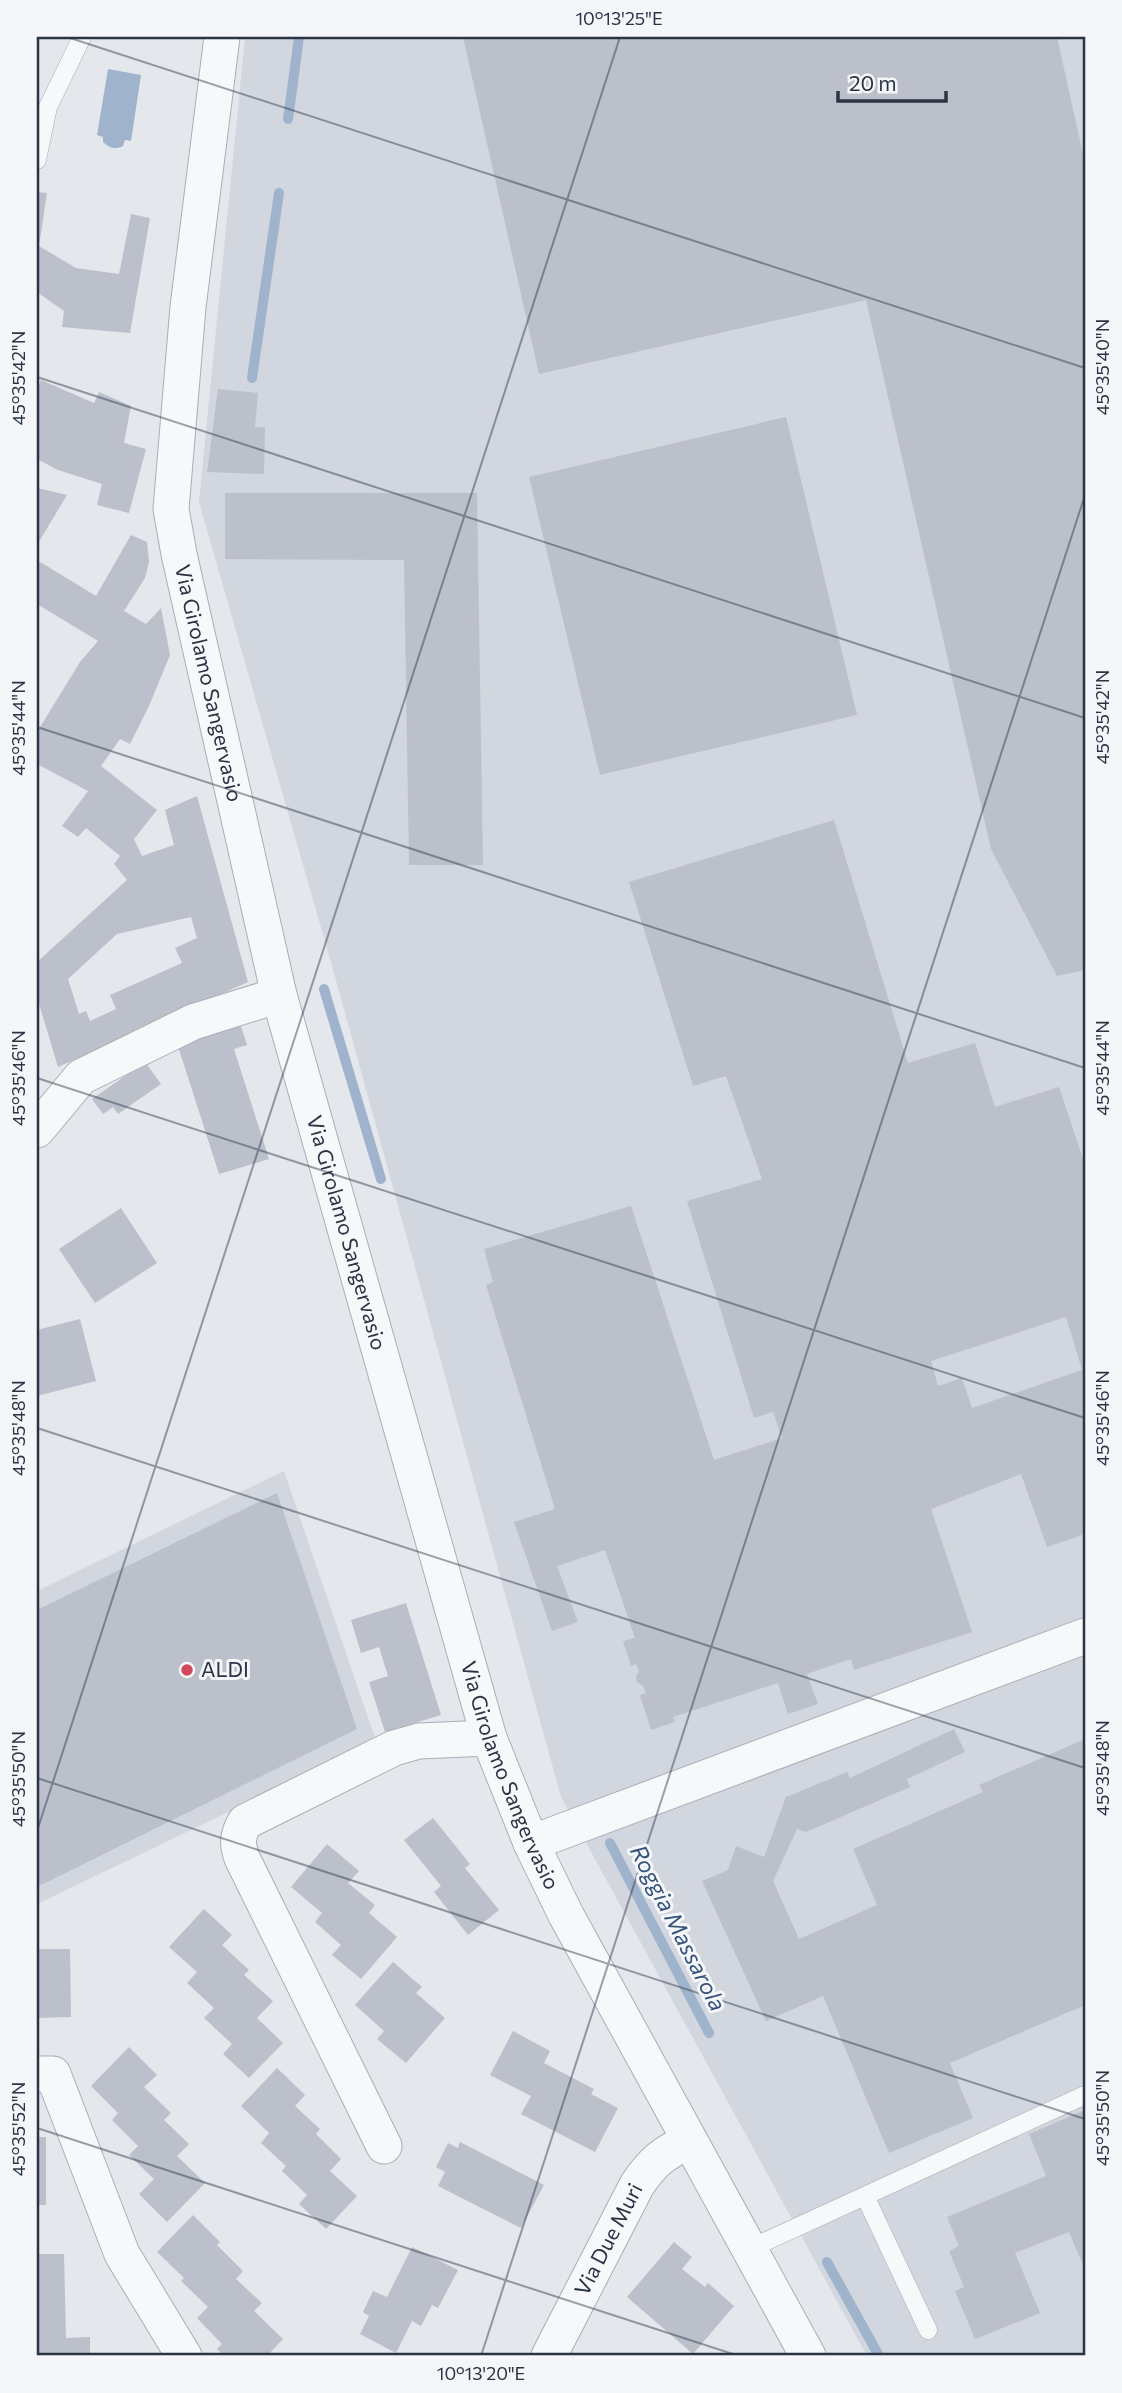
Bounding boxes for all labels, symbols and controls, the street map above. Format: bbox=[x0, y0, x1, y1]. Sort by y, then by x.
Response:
text: 10°13'25"E bbox=[575, 7, 663, 29]
scale bar bbox=[838, 60, 947, 104]
text: 20 m bbox=[849, 70, 897, 95]
text: 45°35'40"N bbox=[1091, 319, 1113, 415]
text: 45°35'42"N bbox=[7, 331, 29, 425]
street label: Via Girolamo Sangervasio bbox=[171, 562, 249, 804]
text: 45°35'42"N bbox=[1091, 670, 1113, 764]
text: 45°35'44"N bbox=[7, 680, 29, 776]
text: 45°35'44"N bbox=[1091, 1020, 1113, 1116]
text: 45°35'46"N bbox=[7, 1030, 29, 1126]
street label: Via Girolamo Sangervasio bbox=[303, 1112, 393, 1353]
text: 45°35'46"N bbox=[1091, 1370, 1113, 1466]
text: 45°35'48"N bbox=[7, 1380, 29, 1476]
place label: ALDI bbox=[201, 1656, 249, 1681]
street label: Via Girolamo Sangervasio bbox=[457, 1658, 566, 1893]
marker: ALDI bbox=[179, 1662, 195, 1678]
text: 45°35'48"N bbox=[1091, 1720, 1113, 1816]
text: 45°35'50"N bbox=[7, 1731, 29, 1827]
water label: Roggia Massarola bbox=[625, 1840, 733, 2015]
text: 45°35'50"N bbox=[1091, 2070, 1113, 2166]
text: 45°35'52"N bbox=[7, 2082, 29, 2176]
street label: Via Due Muri bbox=[568, 2179, 647, 2299]
text: 10°13'20"E bbox=[437, 2362, 525, 2384]

